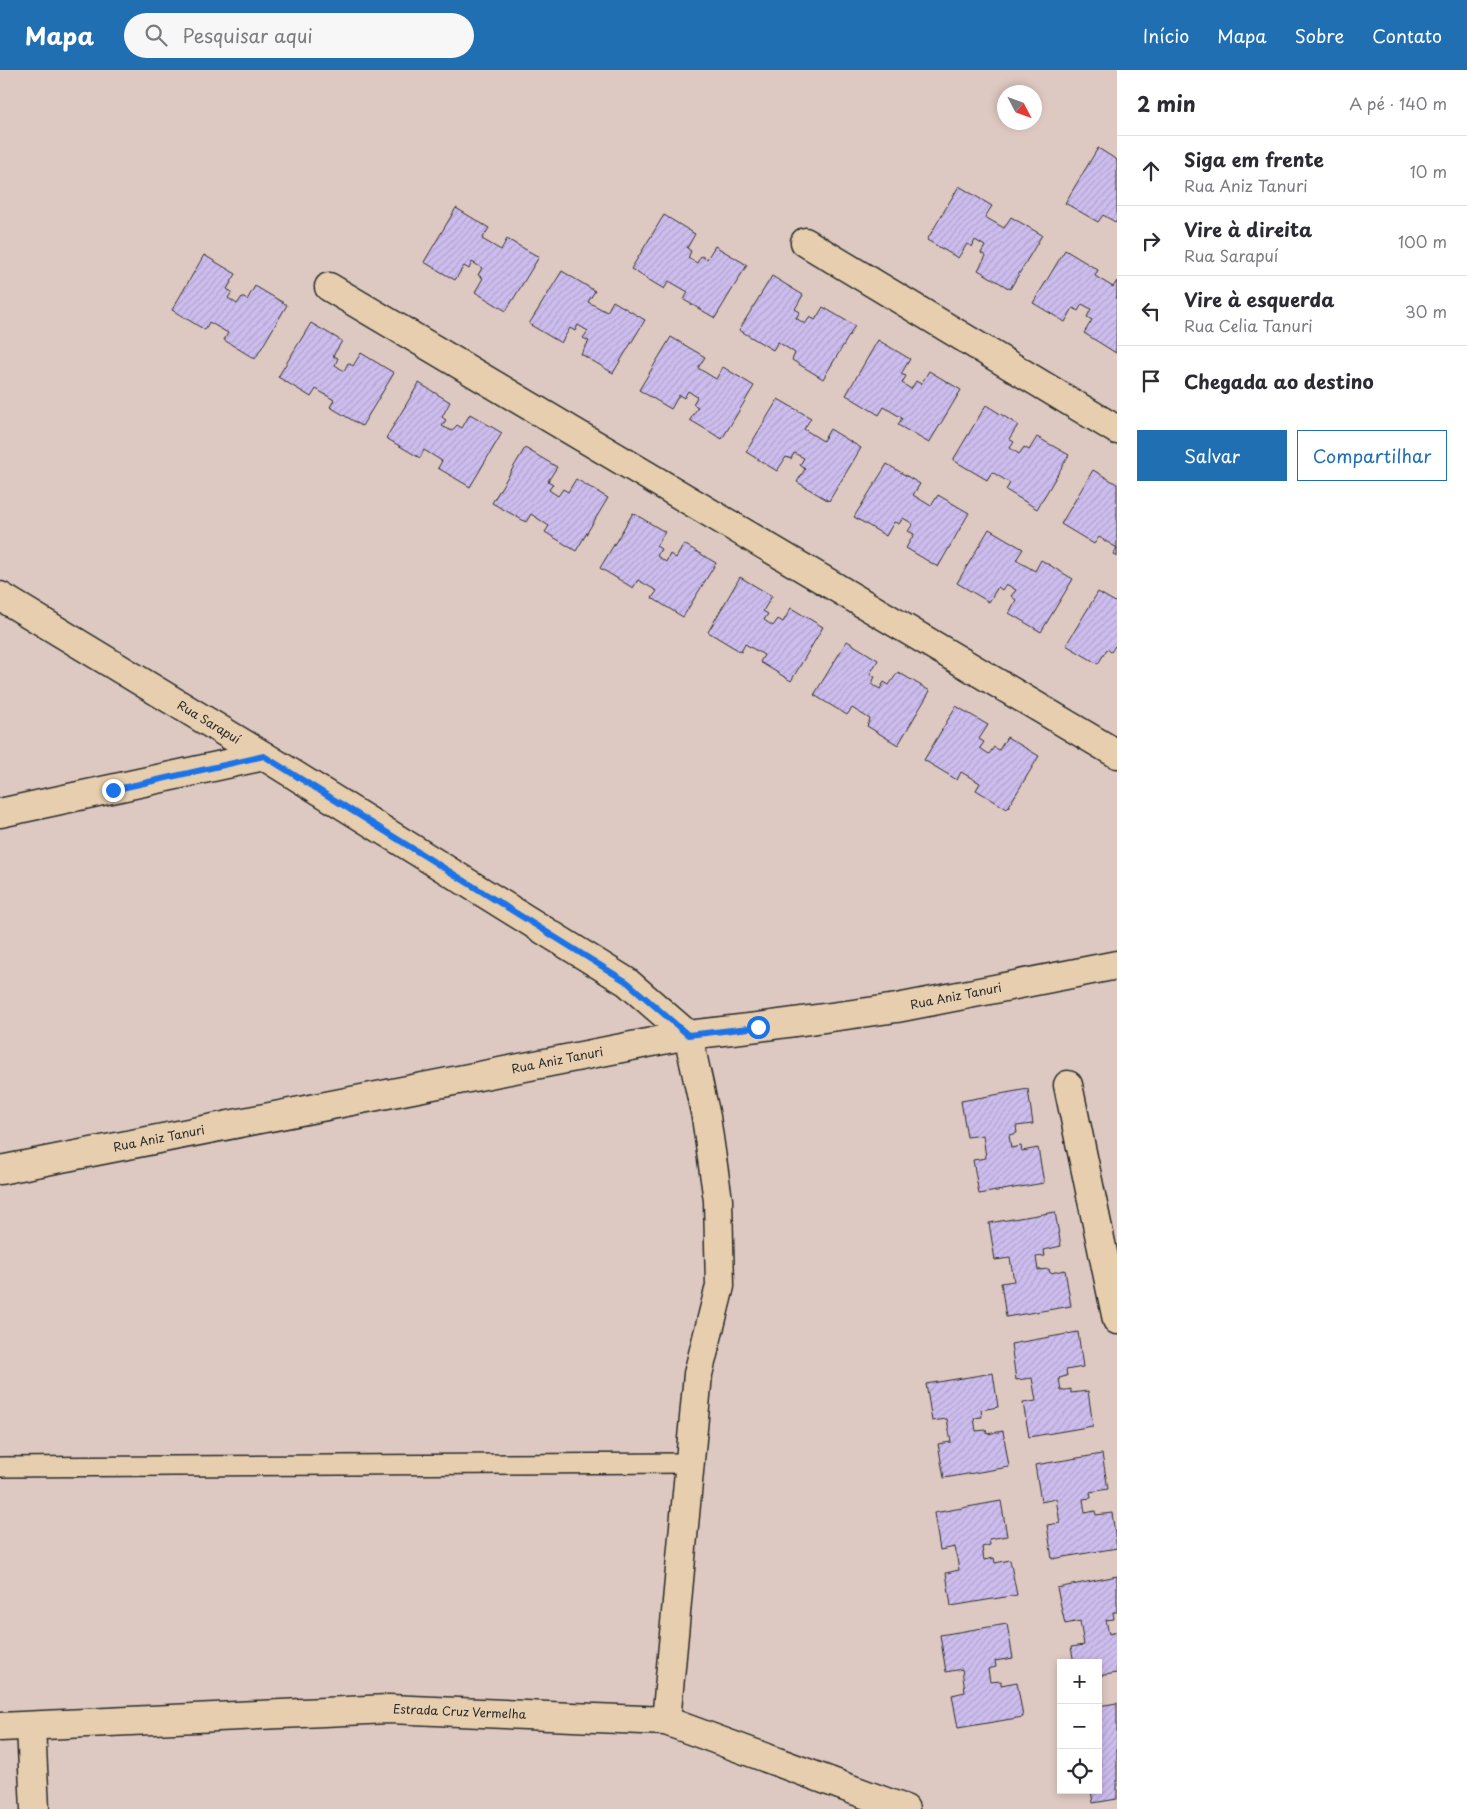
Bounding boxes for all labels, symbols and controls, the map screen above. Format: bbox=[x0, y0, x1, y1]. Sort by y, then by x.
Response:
search box bbox=[124, 13, 474, 58]
text: Mapa bbox=[25, 17, 94, 53]
icon: search bbox=[142, 21, 170, 49]
text: Pesquisar aqui bbox=[182, 21, 313, 49]
text: Início bbox=[1143, 22, 1189, 49]
text: Mapa bbox=[1217, 22, 1267, 49]
text: Sobre bbox=[1295, 22, 1344, 49]
text: Contato bbox=[1372, 22, 1442, 49]
north arrow bbox=[997, 85, 1042, 130]
text: 2 min bbox=[1137, 87, 1196, 119]
text: A pé · 140 m bbox=[1349, 91, 1447, 115]
text: Siga em frente bbox=[1184, 145, 1324, 173]
icon: ahead bbox=[1137, 157, 1165, 185]
text: 10 m bbox=[1410, 159, 1447, 183]
text: Rua Aniz Tanuri bbox=[1184, 173, 1308, 197]
text: Vire à direita bbox=[1184, 215, 1312, 243]
icon: right bbox=[1137, 227, 1165, 255]
text: 100 m bbox=[1398, 229, 1447, 253]
text: Rua Sarapuí bbox=[1184, 243, 1278, 267]
text: Vire à esquerda bbox=[1184, 285, 1335, 313]
icon: left bbox=[1137, 297, 1165, 325]
text: 30 m bbox=[1405, 299, 1447, 323]
text: Rua Celia Tanuri bbox=[1184, 313, 1313, 337]
icon: arrive bbox=[1137, 367, 1165, 395]
text: Chegada ao destino bbox=[1184, 367, 1374, 395]
button: Salvar bbox=[1137, 430, 1287, 481]
button: Compartilhar bbox=[1297, 430, 1447, 481]
street label: Rua Sarapuí bbox=[174, 696, 244, 748]
route end bbox=[102, 779, 125, 802]
street label: Rua Aniz Tanuri bbox=[909, 978, 1003, 1013]
route start bbox=[747, 1016, 770, 1039]
street label: Rua Aniz Tanuri bbox=[510, 1042, 604, 1077]
street label: Rua Aniz Tanuri bbox=[112, 1120, 206, 1156]
map controls bbox=[1057, 1659, 1102, 1794]
button: + bbox=[1057, 1659, 1102, 1704]
street label: Estrada Cruz Vermelha bbox=[393, 1699, 527, 1723]
button: − bbox=[1057, 1704, 1102, 1749]
button: locate bbox=[1057, 1749, 1102, 1794]

